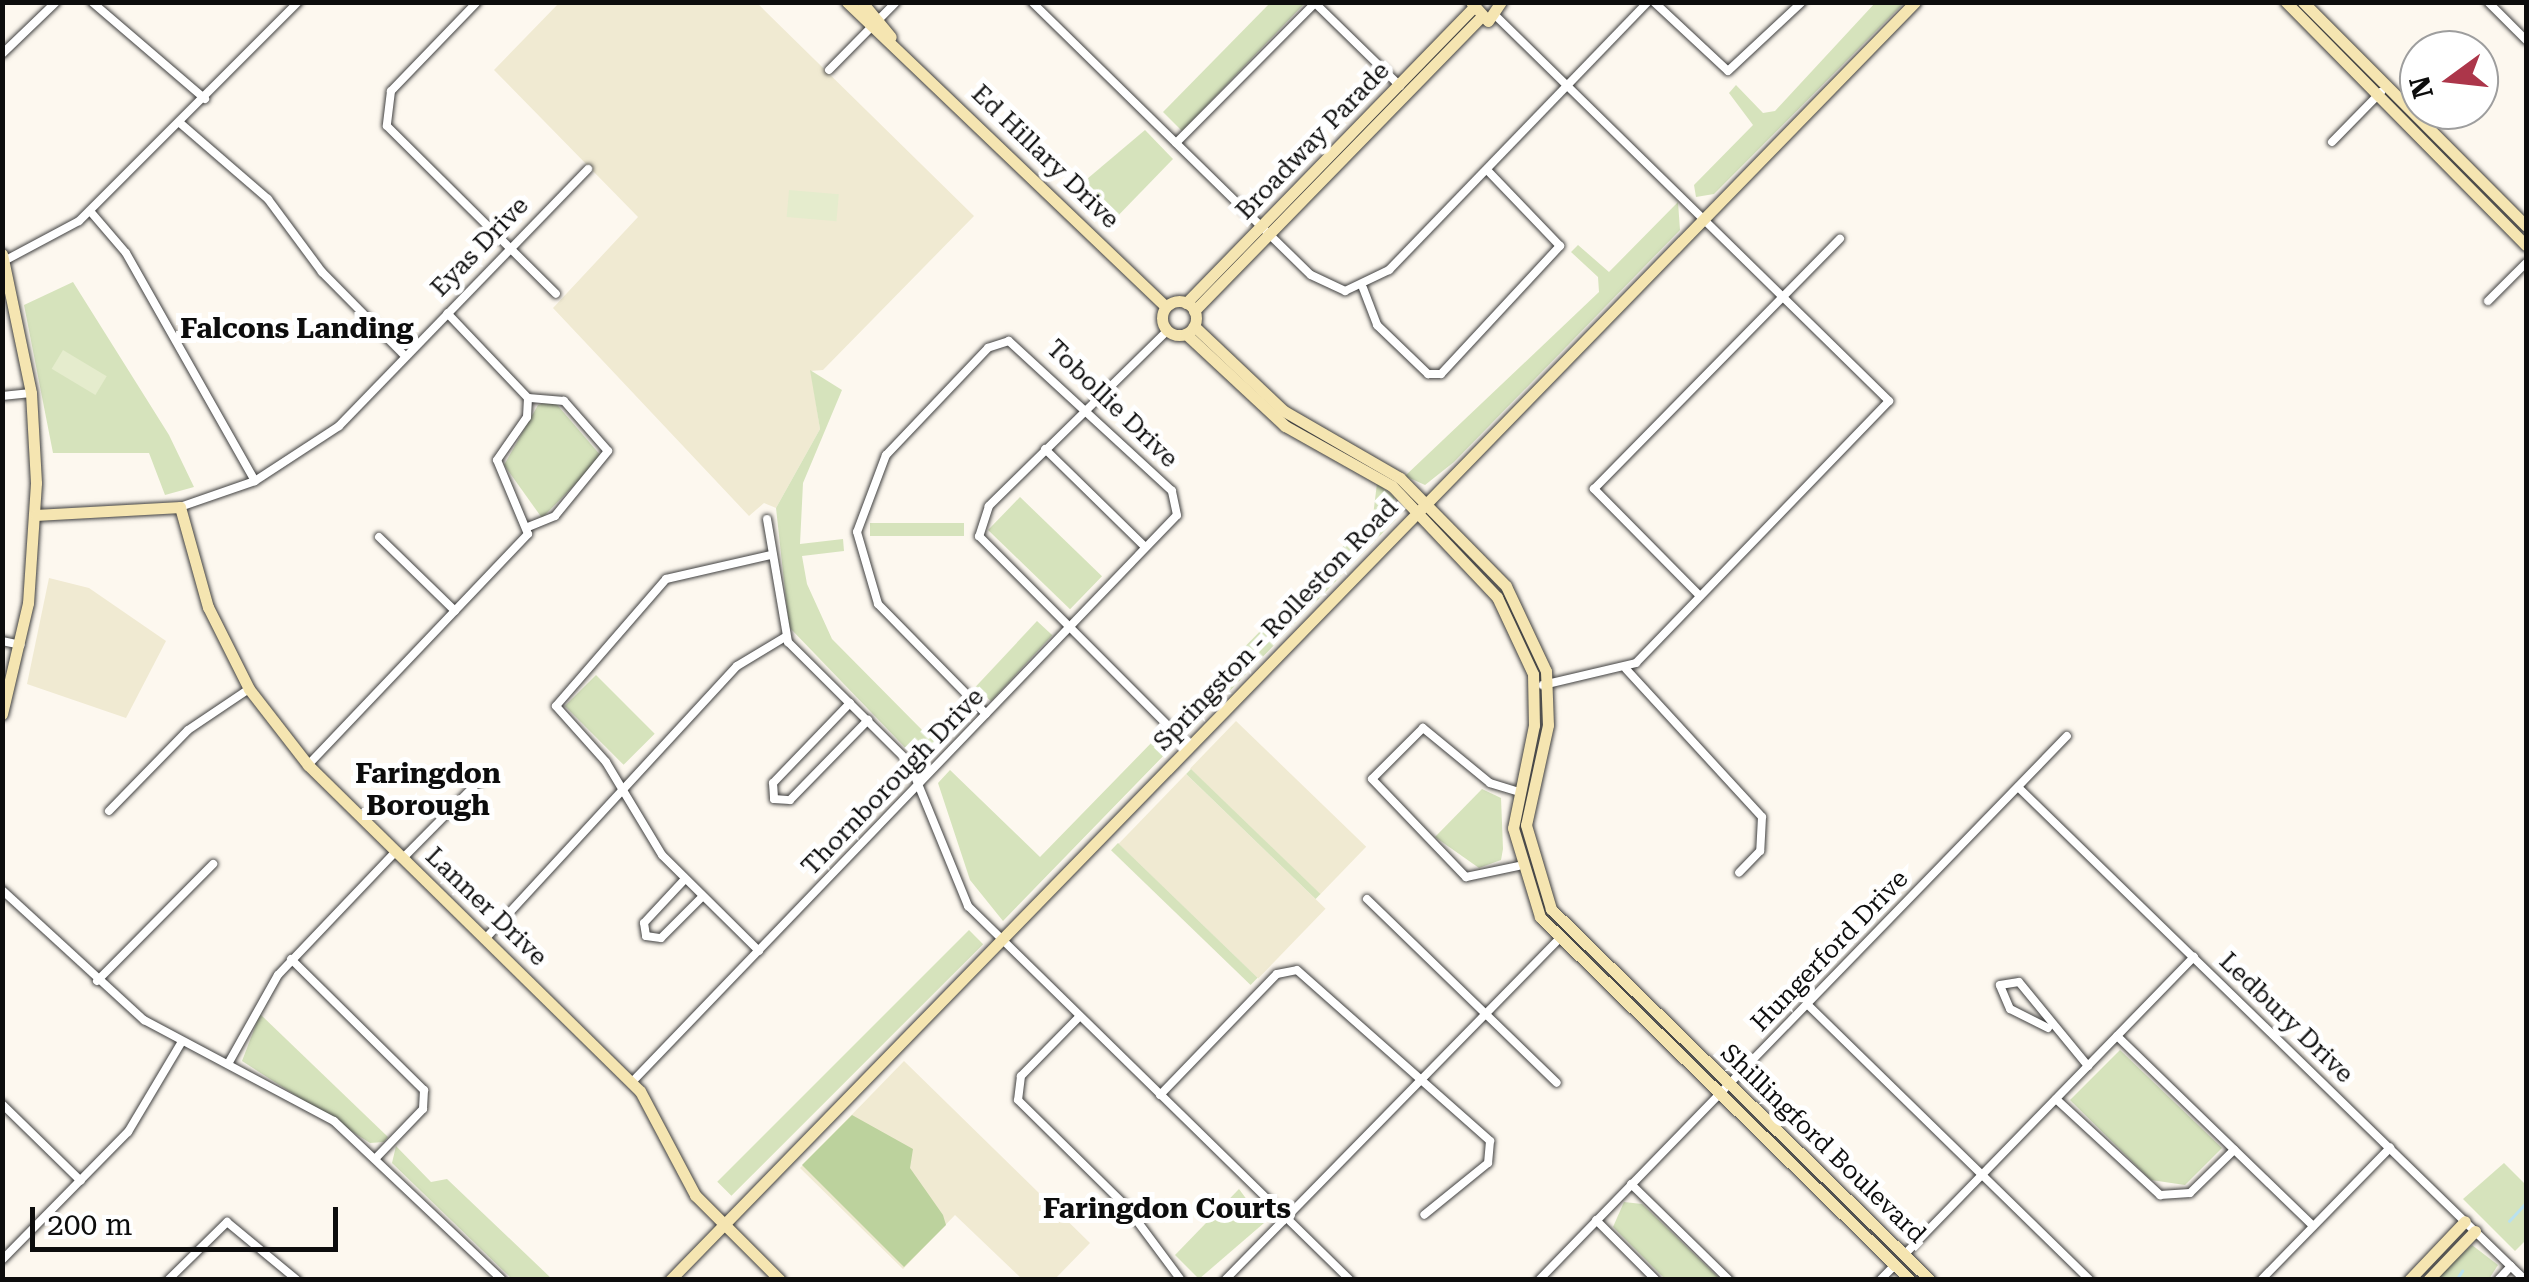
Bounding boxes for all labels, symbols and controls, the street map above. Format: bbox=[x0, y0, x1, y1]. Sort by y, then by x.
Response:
north arrow bbox=[2399, 30, 2499, 130]
street label: Broadway Parade bbox=[1230, 56, 1396, 226]
text: N bbox=[2403, 73, 2440, 102]
street label: Ed Hillary Drive bbox=[965, 79, 1125, 235]
street label: Eyas Drive bbox=[425, 191, 535, 303]
district label: Falcons Landing bbox=[180, 312, 414, 346]
street label: Tobollie Drive bbox=[1040, 334, 1184, 474]
street label: Springston - Rolleston Road bbox=[1148, 493, 1404, 757]
street label: Thornborough Drive bbox=[796, 682, 990, 882]
district label: Faringdon Borough bbox=[355, 757, 501, 823]
street label: Lanner Drive bbox=[419, 842, 553, 972]
street label: Hungerford Drive bbox=[1745, 864, 1915, 1038]
street label: Ledbury Drive bbox=[2213, 947, 2359, 1089]
street label: Shillingford Boulevard bbox=[1714, 1038, 1932, 1250]
scale bar bbox=[35, 1187, 342, 1249]
district label: Faringdon Courts bbox=[1043, 1192, 1291, 1226]
text: 200 m bbox=[47, 1207, 132, 1242]

